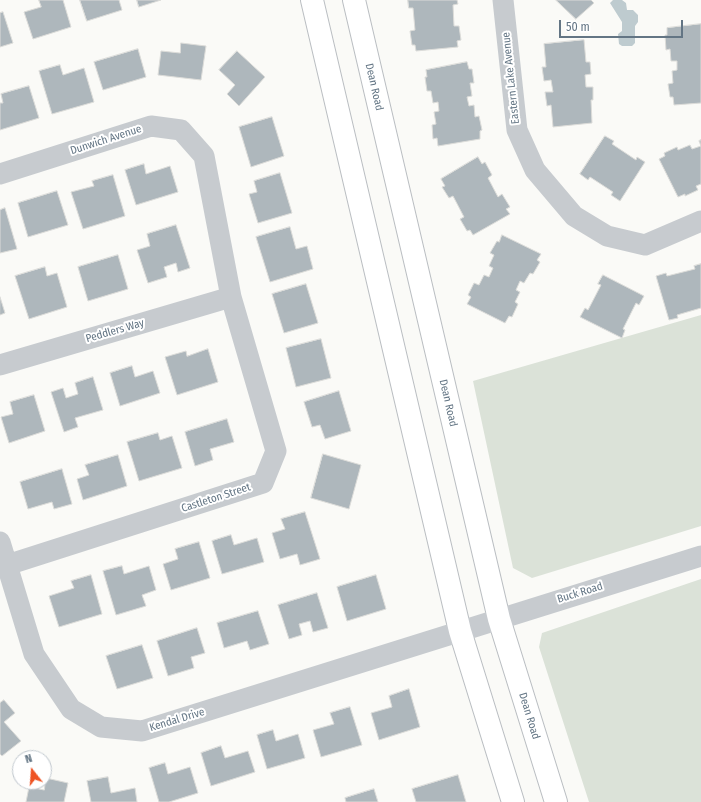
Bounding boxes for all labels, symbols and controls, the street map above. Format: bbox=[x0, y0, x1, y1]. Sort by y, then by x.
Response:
scale bar bbox=[561, 12, 685, 38]
text: 50 m bbox=[566, 20, 590, 34]
street label: Eastern Lake Avenue bbox=[500, 31, 522, 125]
street label: Dean Road bbox=[362, 62, 386, 112]
street label: Dunwich Avenue bbox=[69, 122, 143, 158]
street label: Peddlers Way bbox=[84, 316, 146, 346]
street label: Dean Road bbox=[436, 378, 460, 428]
street label: Castleton Street bbox=[180, 481, 252, 515]
street label: Buck Road bbox=[556, 580, 604, 606]
street label: Dean Road bbox=[516, 691, 542, 741]
street label: Kendal Drive bbox=[148, 705, 206, 735]
north arrow bbox=[12, 750, 52, 790]
text: N bbox=[24, 752, 34, 766]

